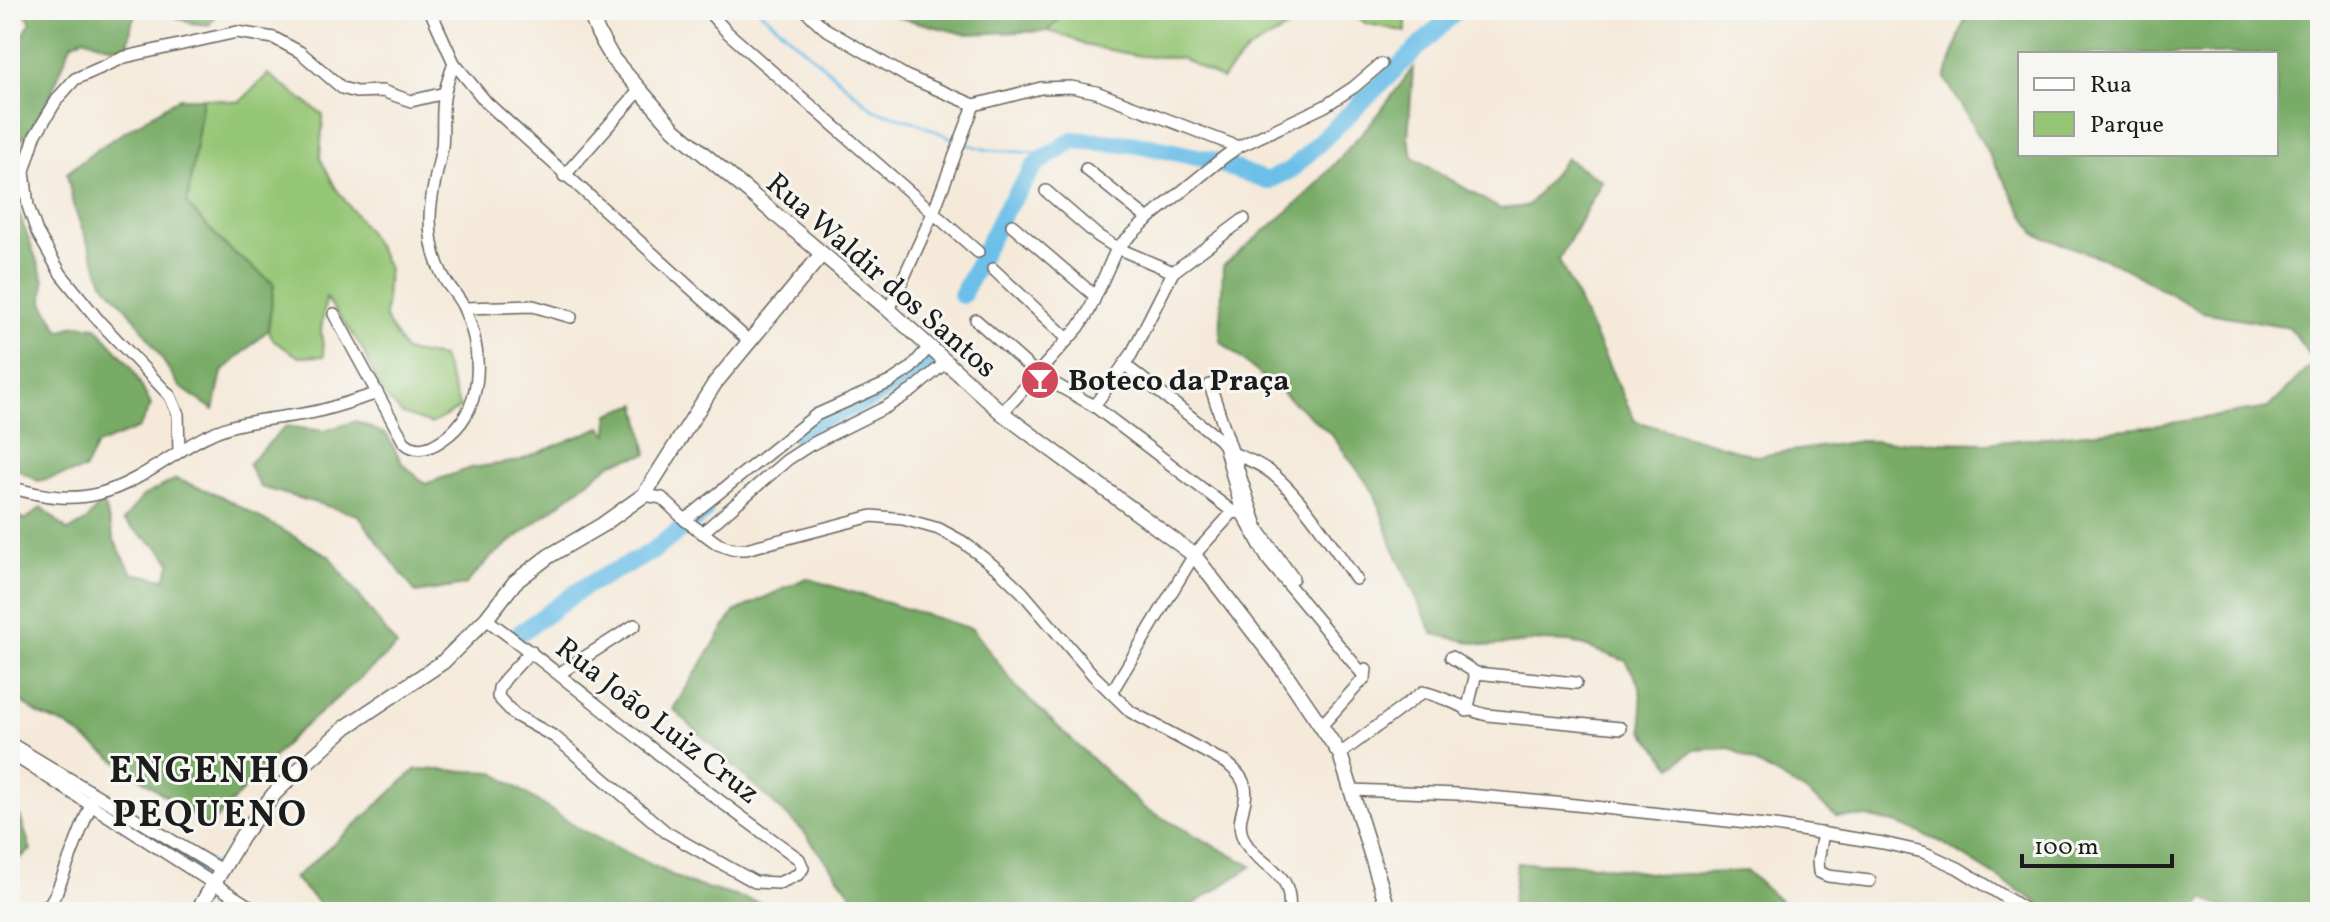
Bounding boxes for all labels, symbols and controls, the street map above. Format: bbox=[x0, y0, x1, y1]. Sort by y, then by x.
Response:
legend bbox=[2018, 52, 2278, 156]
text: Rua bbox=[2090, 69, 2132, 103]
text: Parque bbox=[2090, 109, 2164, 143]
street label: Rua Waldir dos Santos bbox=[756, 164, 1005, 389]
bar icon: Boteco da Praça bbox=[1019, 359, 1061, 401]
place label: Boteco da Praça bbox=[1068, 361, 1290, 403]
street label: Rua João Luiz Cruz bbox=[546, 628, 768, 815]
district label: ENGENHO PEQUENO bbox=[109, 746, 311, 843]
scale bar bbox=[2022, 818, 2172, 868]
text: 100 m bbox=[2034, 831, 2099, 865]

